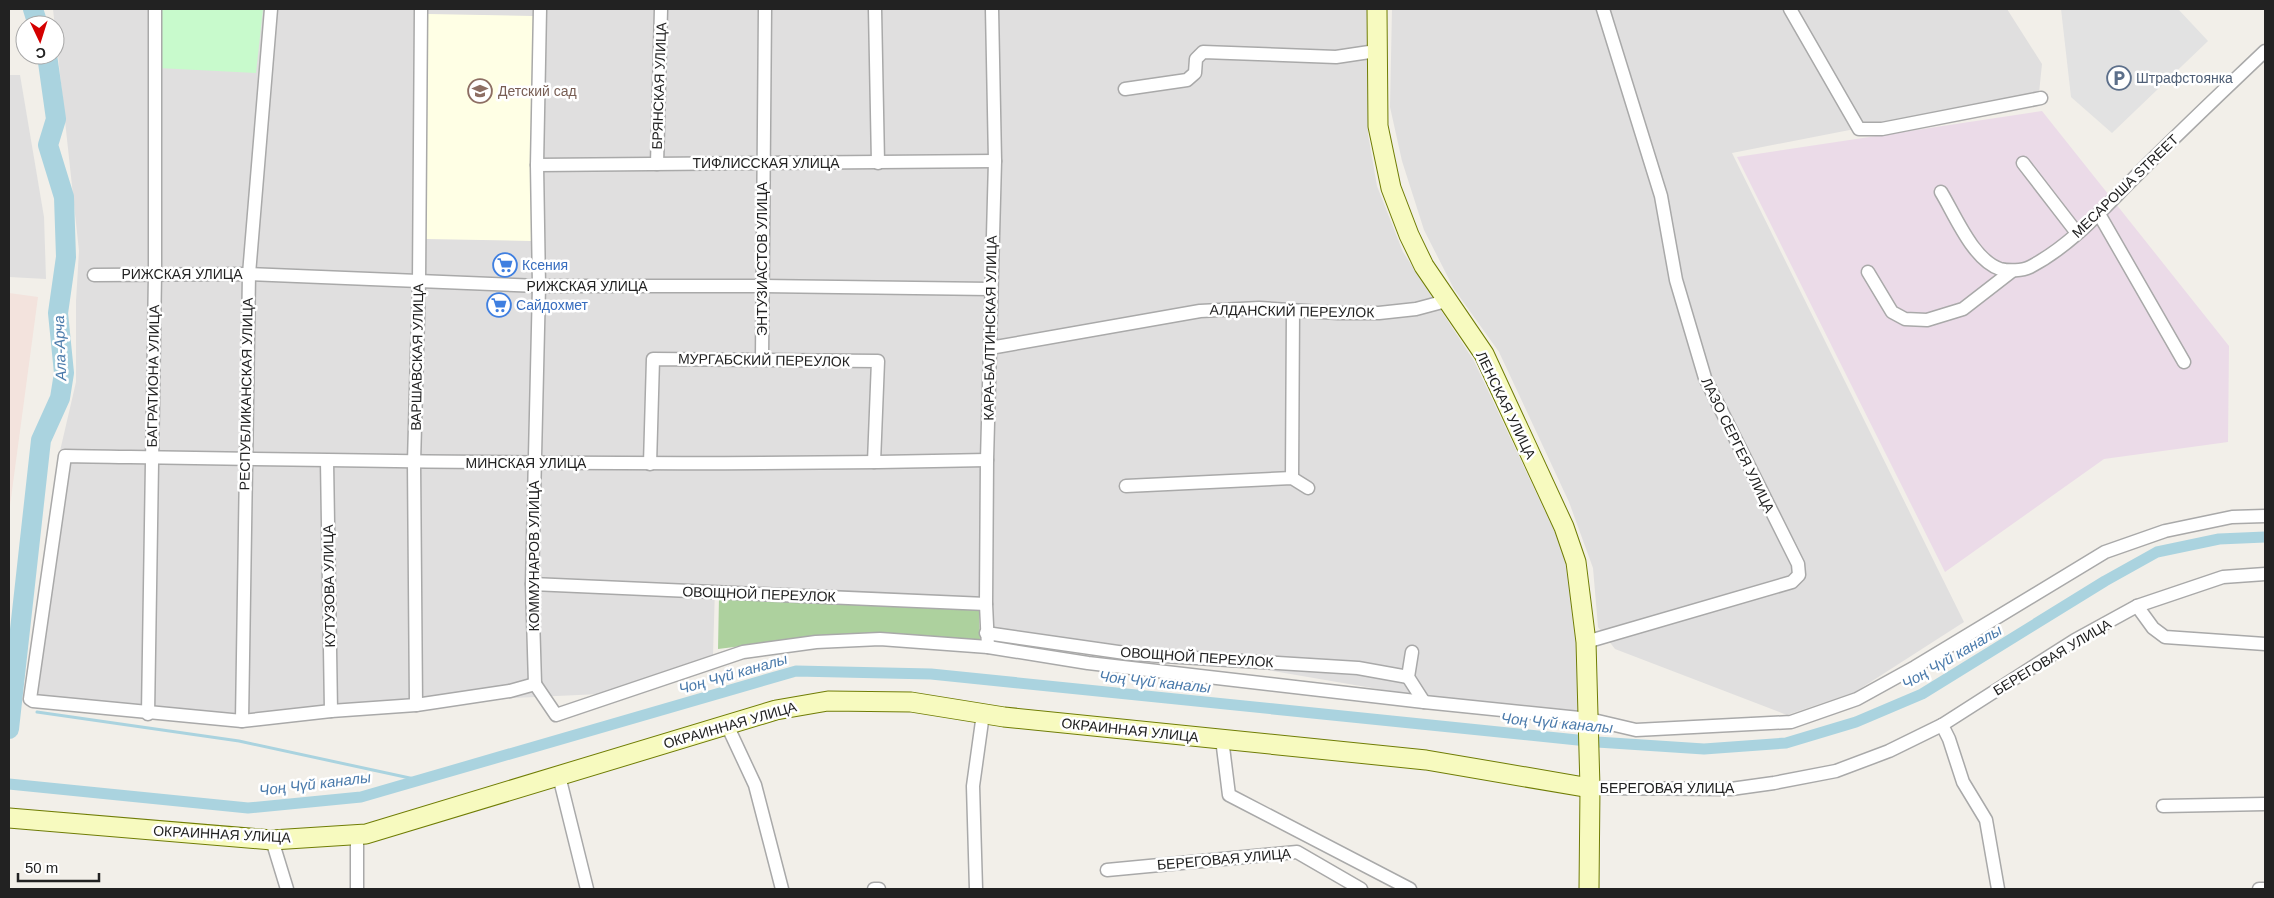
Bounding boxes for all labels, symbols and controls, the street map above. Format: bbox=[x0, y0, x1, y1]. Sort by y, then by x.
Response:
north arrow bbox=[15, 15, 65, 65]
street label: БРЯНСКАЯ УЛИЦА bbox=[649, 21, 669, 150]
text: С bbox=[35, 45, 47, 61]
parking icon: Штрафстоянка bbox=[2106, 65, 2132, 91]
place label: Штрафстоянка bbox=[2136, 70, 2233, 86]
school or university icon: Детский сад bbox=[467, 78, 493, 104]
place label: Детский сад bbox=[498, 83, 577, 99]
street label: МЕСАРОША STREET bbox=[2069, 131, 2182, 241]
street label: ТИФЛИССКАЯ УЛИЦА bbox=[692, 155, 840, 171]
street label: ЭНТУЗИАСТОВ УЛИЦА bbox=[754, 181, 770, 336]
street label: КАРА-БАЛТИНСКАЯ УЛИЦА bbox=[980, 235, 1000, 421]
supermarket icon: Ксения bbox=[492, 252, 518, 278]
place label: Ксения bbox=[522, 257, 568, 273]
street label: РИЖСКАЯ УЛИЦА bbox=[121, 266, 243, 282]
street label: РИЖСКАЯ УЛИЦА bbox=[526, 278, 648, 294]
street label: ВАРШАВСКАЯ УЛИЦА bbox=[408, 282, 426, 431]
supermarket icon: Сайдохмет bbox=[486, 292, 512, 318]
street label: РЕСПУБЛИКАНСКАЯ УЛИЦА bbox=[236, 297, 256, 491]
place label: Сайдохмет bbox=[516, 297, 589, 313]
street label: АЛДАНСКИЙ ПЕРЕУЛОК bbox=[1209, 301, 1375, 320]
street label: БАГРАТИОНА УЛИЦА bbox=[144, 304, 162, 447]
water label: Ала-Арча bbox=[50, 315, 69, 382]
street label: ЛЕНСКАЯ УЛИЦА bbox=[1473, 349, 1539, 462]
street label: МУРГАБСКИЙ ПЕРЕУЛОК bbox=[678, 350, 851, 370]
street label: ЛАЗО СЕРГЕЯ УЛИЦА bbox=[1698, 375, 1778, 516]
street label: МИНСКАЯ УЛИЦА bbox=[466, 455, 587, 471]
street label: КОММУНАРОВ УЛИЦА bbox=[526, 480, 542, 632]
street label: КУТУЗОВА УЛИЦА bbox=[320, 524, 338, 648]
street label: ОВОЩНОЙ ПЕРЕУЛОК bbox=[682, 582, 837, 605]
street label: БЕРЕГОВАЯ УЛИЦА bbox=[1990, 615, 2114, 698]
water label: Чоң Чүй каналы bbox=[1899, 621, 2005, 692]
street label: ОВОЩНОЙ ПЕРЕУЛОК bbox=[1120, 643, 1275, 670]
water label: Чоң Чүй каналы bbox=[677, 650, 789, 697]
water label: Чоң Чүй каналы bbox=[1098, 667, 1212, 696]
street label: ОКРАИННАЯ УЛИЦА bbox=[662, 698, 799, 752]
water label: Чоң Чүй каналы bbox=[1500, 709, 1614, 736]
street label: ОКРАИННАЯ УЛИЦА bbox=[1061, 715, 1200, 745]
water label: Чоң Чүй каналы bbox=[258, 768, 372, 799]
street label: БЕРЕГОВАЯ УЛИЦА bbox=[1600, 780, 1735, 796]
street label: ОКРАИННАЯ УЛИЦА bbox=[153, 822, 292, 846]
street label: БЕРЕГОВАЯ УЛИЦА bbox=[1156, 845, 1292, 873]
scale bar bbox=[18, 850, 99, 882]
text: 50 m bbox=[25, 859, 58, 876]

